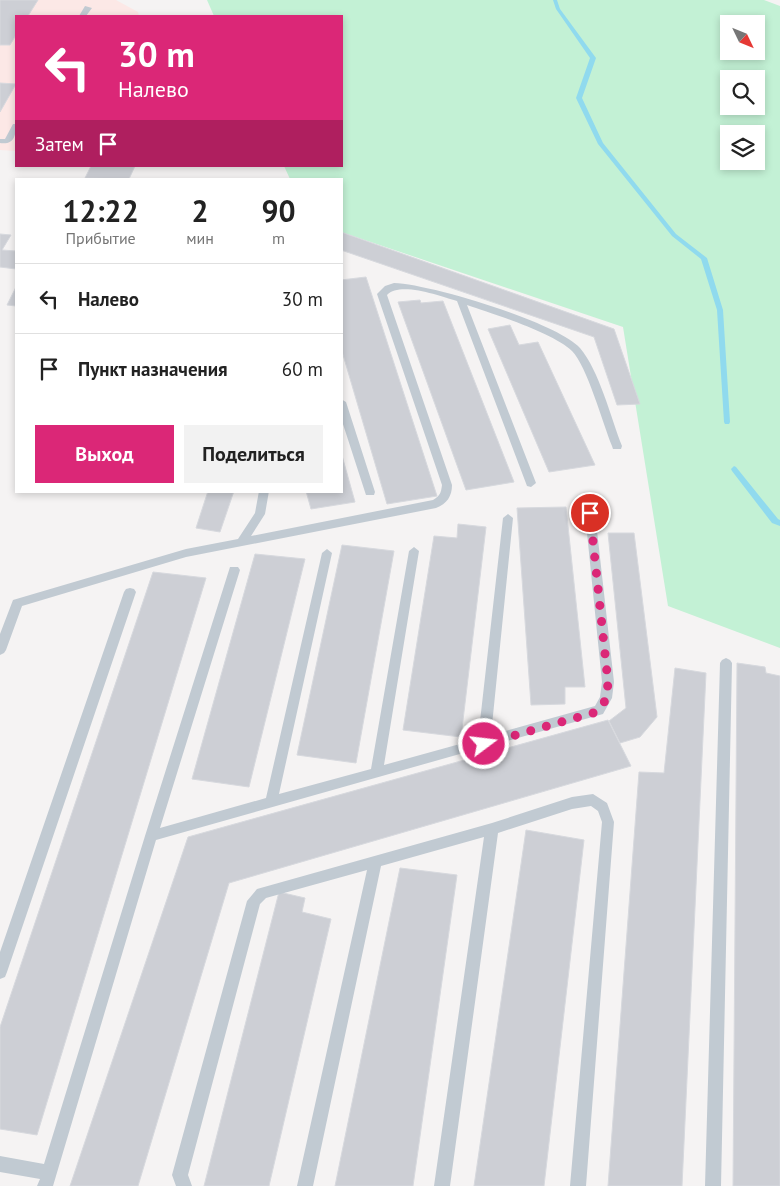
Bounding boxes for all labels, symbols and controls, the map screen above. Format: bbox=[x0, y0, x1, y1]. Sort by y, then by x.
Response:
north arrow bbox=[720, 15, 765, 60]
map controls bbox=[720, 15, 765, 170]
text: 30 m bbox=[118, 31, 195, 77]
icon: left bbox=[35, 35, 100, 100]
button: search bbox=[720, 70, 765, 115]
text: Налево bbox=[118, 75, 189, 103]
button: layers bbox=[720, 125, 765, 170]
icon: arrive bbox=[94, 130, 122, 158]
text: Затем bbox=[35, 132, 84, 156]
text: 12:22 bbox=[63, 191, 139, 230]
text: 2 bbox=[192, 191, 209, 230]
text: 90 bbox=[261, 191, 295, 230]
text: Прибытие bbox=[65, 228, 136, 248]
text: мин bbox=[186, 228, 214, 248]
text: m bbox=[272, 228, 285, 248]
icon: left bbox=[35, 285, 63, 313]
text: Налево bbox=[78, 287, 139, 311]
text: 30 m bbox=[282, 287, 323, 311]
icon: arrive bbox=[35, 355, 63, 383]
text: Пункт назначения bbox=[78, 357, 228, 381]
text: 60 m bbox=[282, 357, 323, 381]
button: Выход bbox=[35, 425, 174, 483]
button: Поделиться bbox=[184, 425, 323, 483]
pin bbox=[569, 492, 611, 534]
icon: arrive bbox=[576, 499, 604, 527]
position arrow bbox=[457, 717, 509, 769]

